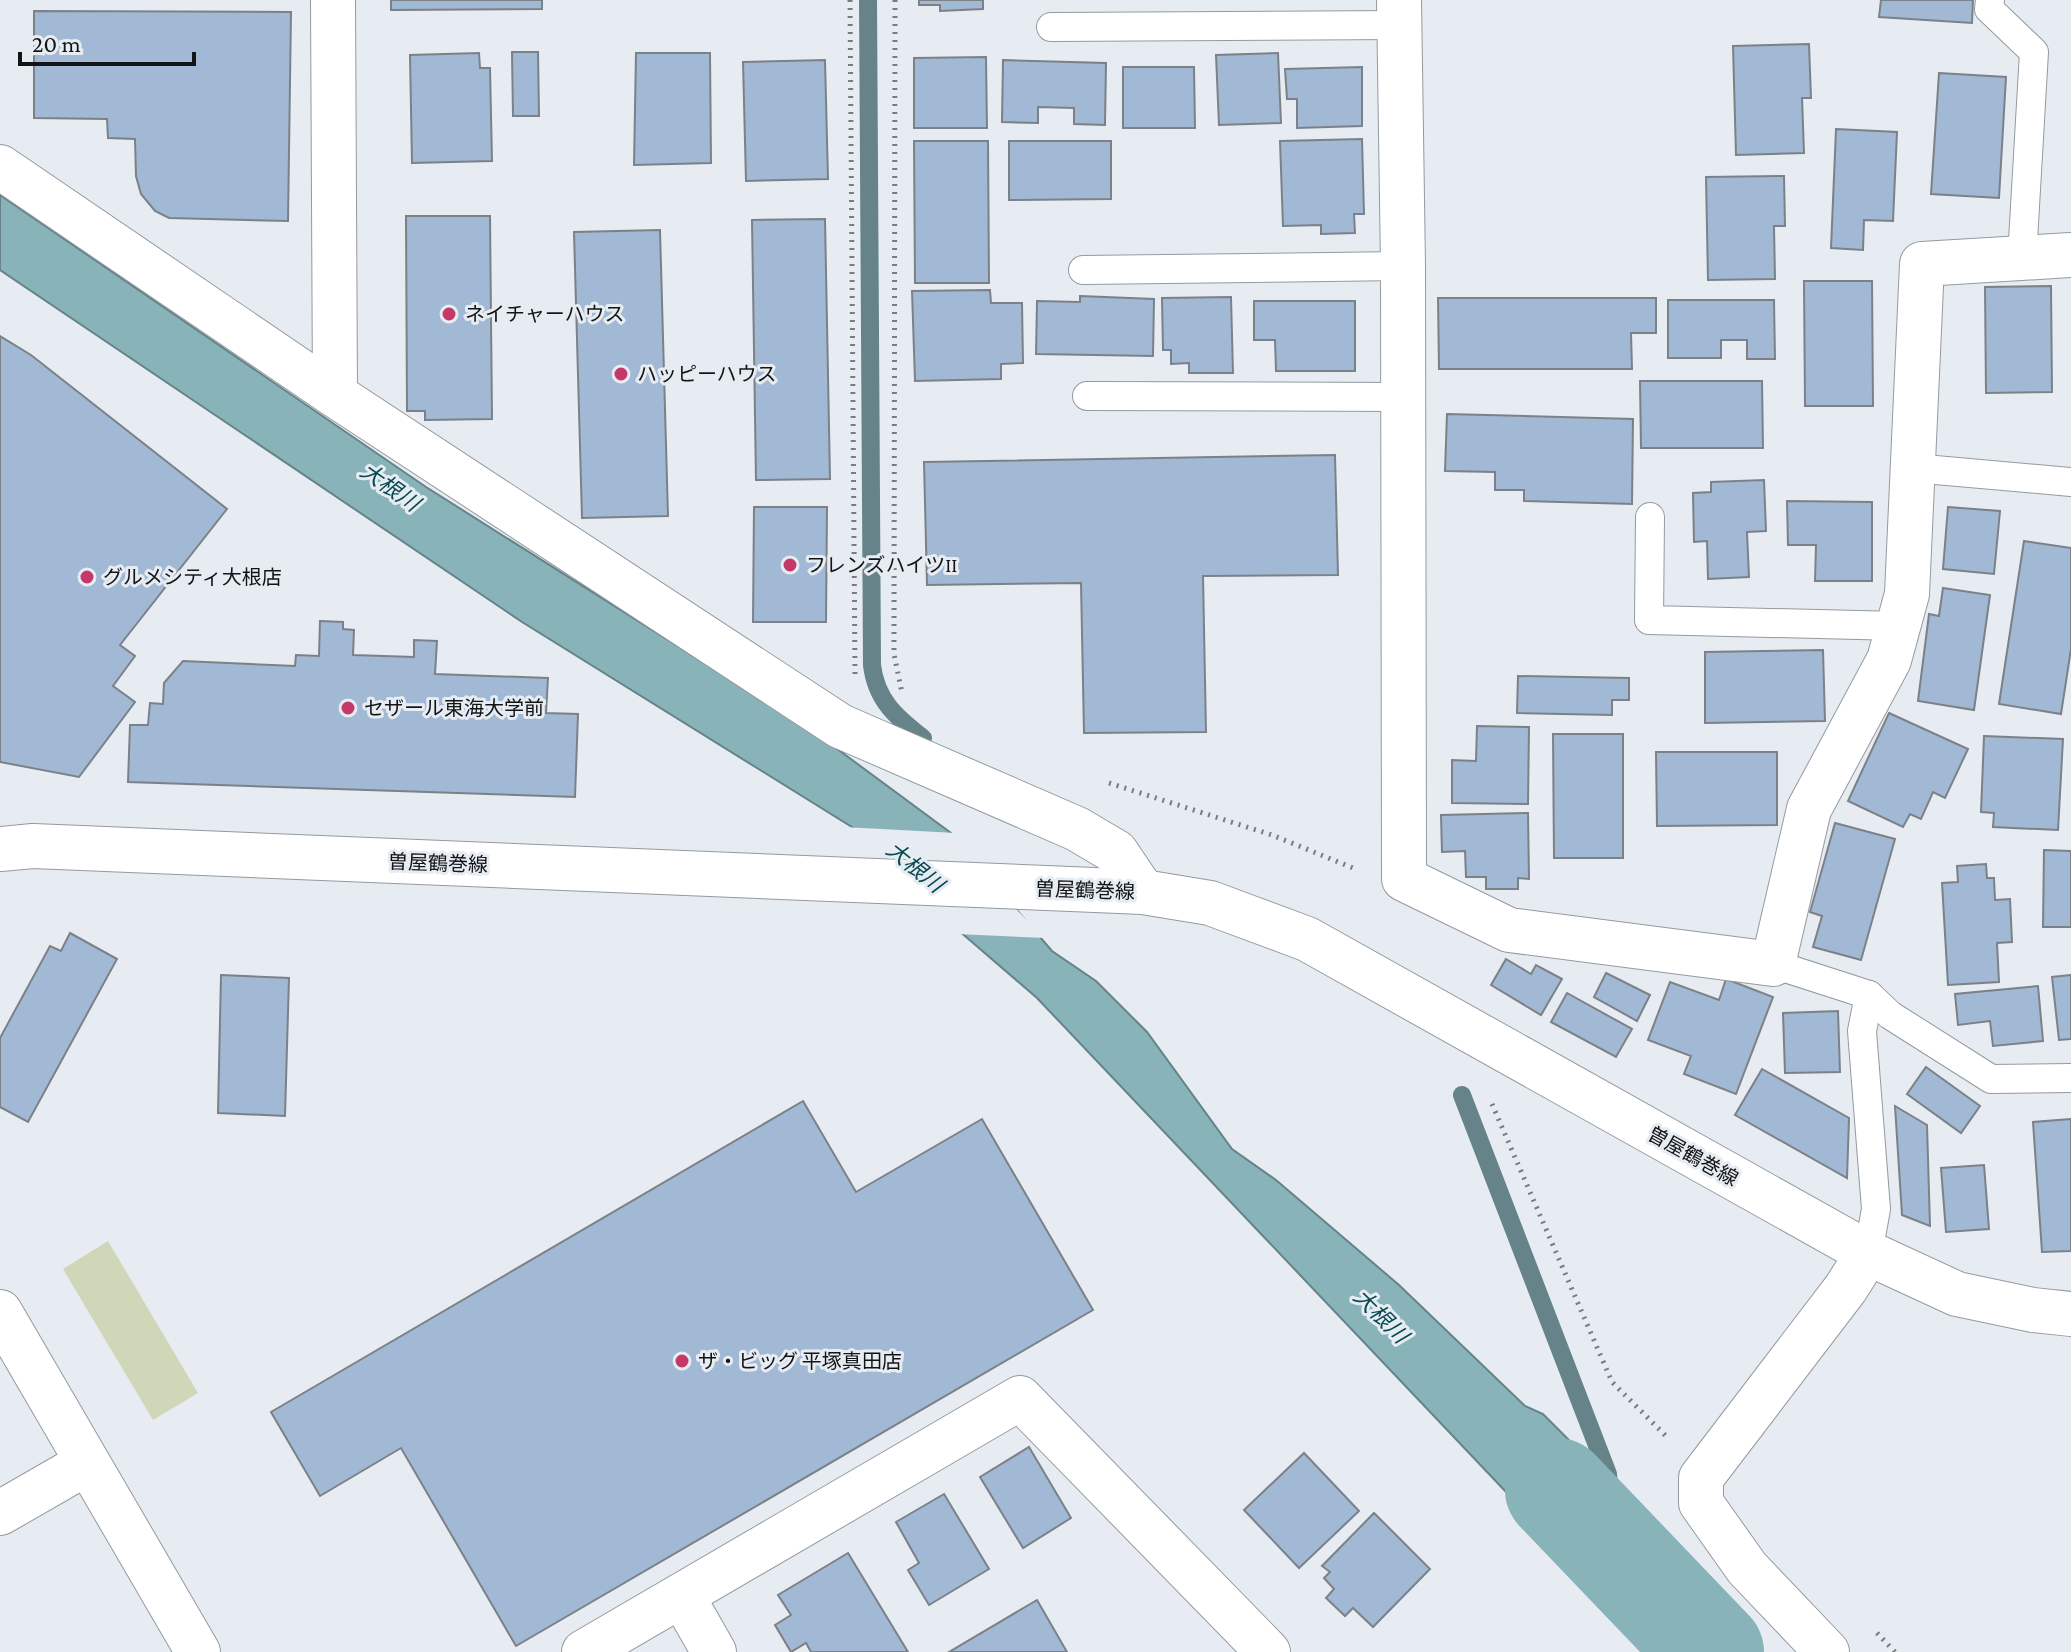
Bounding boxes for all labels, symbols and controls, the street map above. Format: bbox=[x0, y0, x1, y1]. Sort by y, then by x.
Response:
scale bar bbox=[20, 16, 194, 66]
text: 20 m bbox=[32, 30, 81, 57]
place label: ネイチャーハウス bbox=[465, 303, 624, 325]
marker: ネイチャーハウス bbox=[440, 305, 458, 323]
place label: ハッピーハウス bbox=[637, 363, 777, 385]
marker: ハッピーハウス bbox=[612, 365, 630, 383]
water label: 大根川 bbox=[356, 458, 426, 517]
place label: フレンズハイツII bbox=[806, 554, 957, 576]
marker: フレンズハイツII bbox=[781, 556, 799, 574]
place label: グルメシティ大根店 bbox=[103, 566, 282, 588]
marker: グルメシティ大根店 bbox=[78, 568, 96, 586]
place label: セザール東海大学前 bbox=[364, 697, 544, 719]
marker: セザール東海大学前 bbox=[339, 699, 357, 717]
water label: 大根川 bbox=[881, 837, 950, 899]
street label: 曽屋鶴巻線 bbox=[388, 850, 488, 876]
street label: 曽屋鶴巻線 bbox=[1035, 877, 1135, 903]
street label: 曽屋鶴巻線 bbox=[1644, 1122, 1742, 1190]
water label: 大根川 bbox=[1349, 1284, 1415, 1350]
place label: ザ・ビッグ 平塚真田店 bbox=[698, 1350, 902, 1372]
marker: ザ・ビッグ 平塚真田店 bbox=[673, 1352, 691, 1370]

